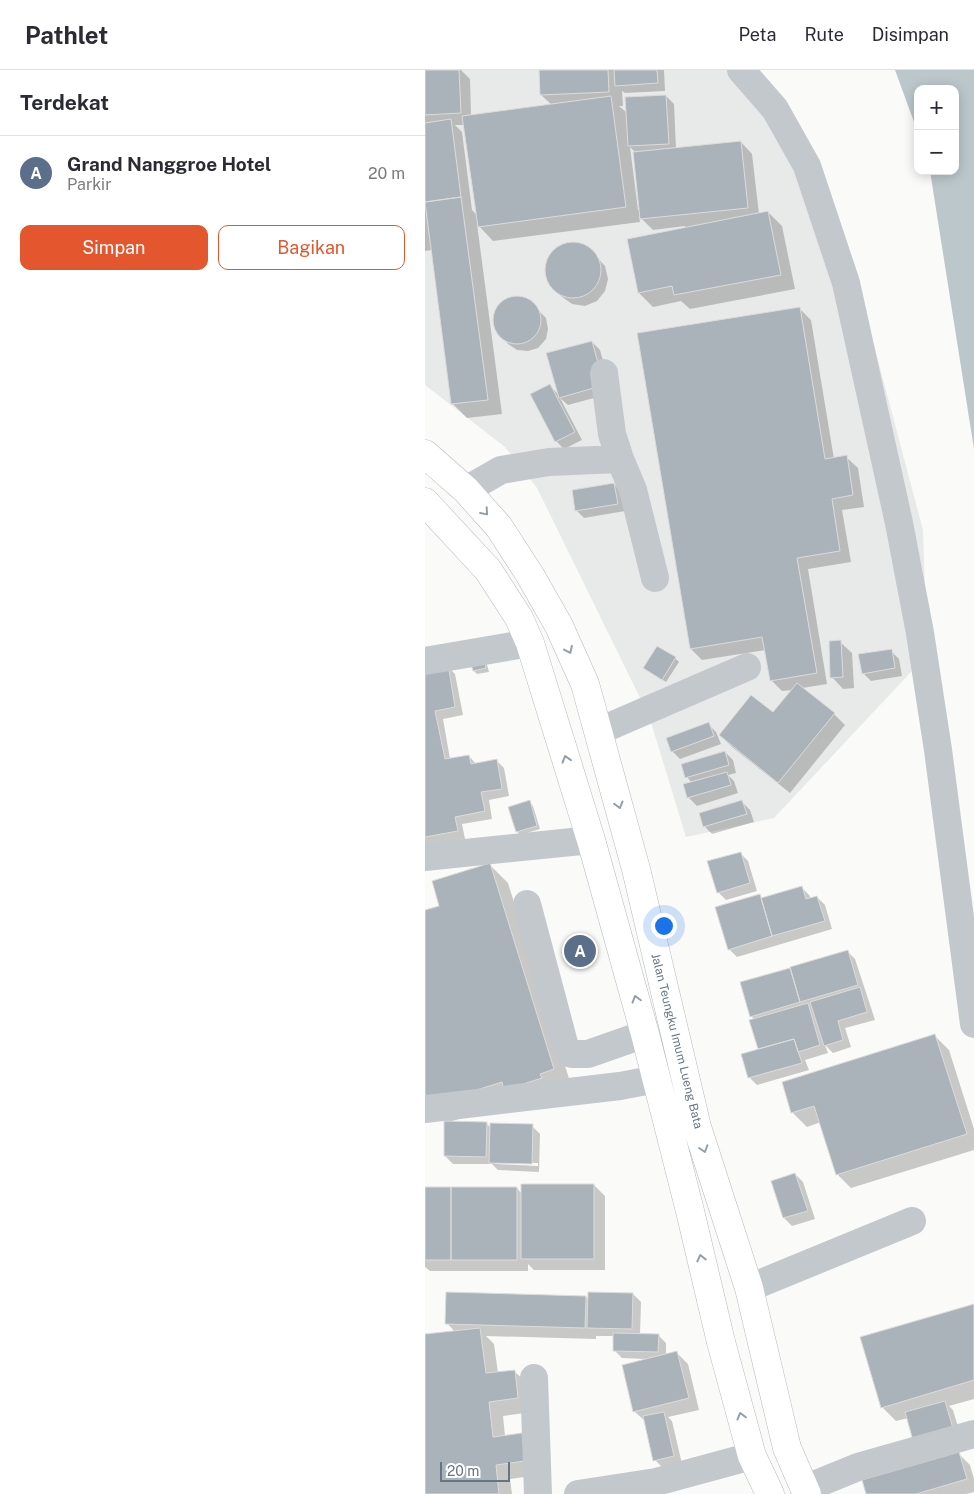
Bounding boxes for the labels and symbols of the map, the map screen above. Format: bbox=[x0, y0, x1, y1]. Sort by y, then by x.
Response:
one-way arrow bbox=[479, 506, 488, 515]
one-way arrow bbox=[563, 645, 574, 654]
one-way arrow bbox=[561, 755, 571, 764]
one-way arrow bbox=[613, 800, 623, 808]
your location bbox=[651, 913, 677, 939]
pin: A bbox=[564, 932, 596, 970]
street label: Jalan Teungku Imum Lueng Bata bbox=[648, 952, 706, 1130]
one-way arrow bbox=[631, 996, 641, 1004]
one-way arrow bbox=[699, 1144, 709, 1153]
one-way arrow bbox=[696, 1254, 707, 1263]
one-way arrow bbox=[736, 1412, 747, 1420]
scale bar bbox=[440, 1459, 510, 1482]

